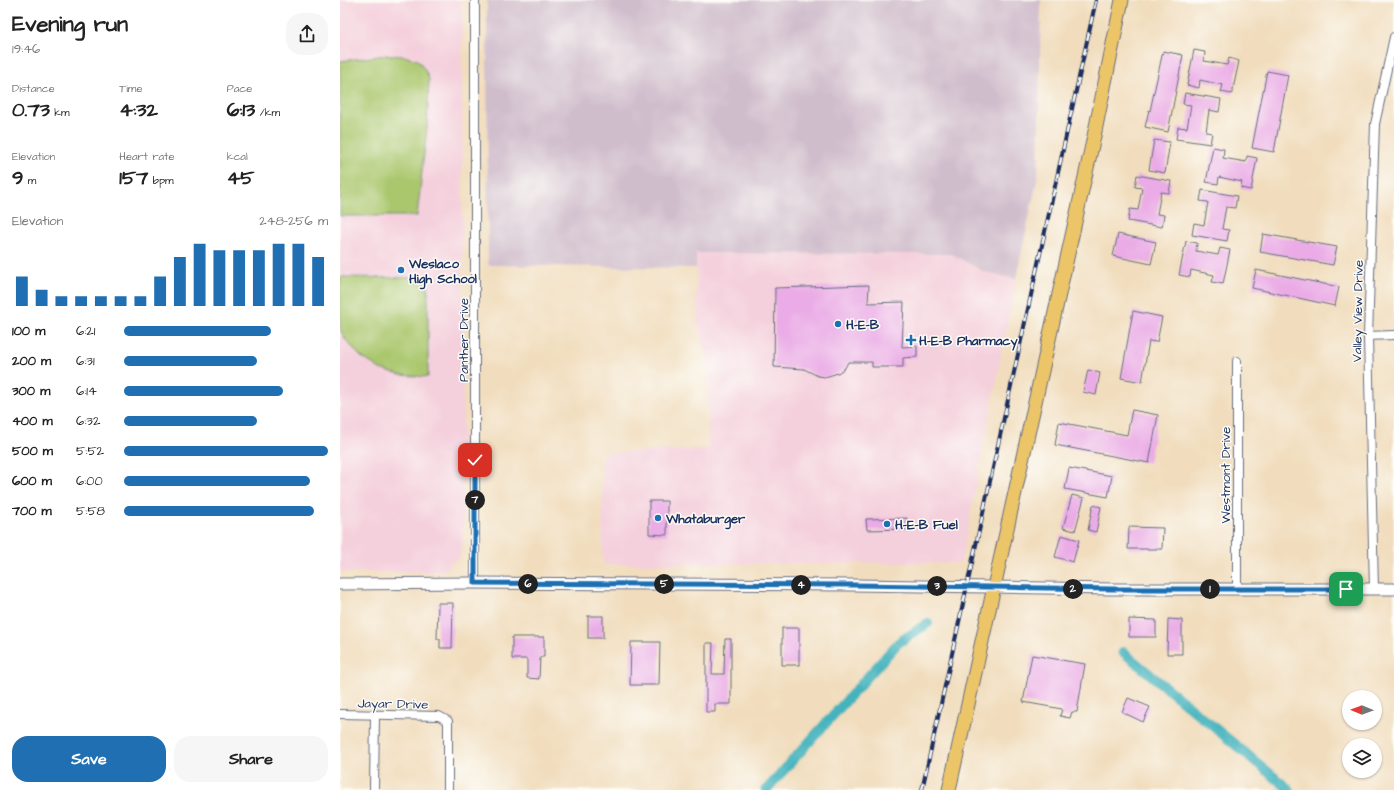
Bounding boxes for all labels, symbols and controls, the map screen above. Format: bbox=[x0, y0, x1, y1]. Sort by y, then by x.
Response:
text: Evening run bbox=[12, 9, 128, 40]
button: share bbox=[286, 13, 328, 55]
text: 19:46 bbox=[12, 40, 40, 58]
text: Distance bbox=[12, 81, 55, 96]
text: Time bbox=[119, 81, 142, 96]
text: Pace bbox=[227, 81, 252, 96]
text: 0.73 bbox=[12, 96, 50, 124]
text: 4:32 bbox=[119, 96, 158, 124]
text: 6:13 bbox=[227, 96, 255, 124]
text: km bbox=[50, 105, 70, 120]
text: /km bbox=[255, 105, 280, 120]
text: Elevation bbox=[12, 149, 55, 164]
text: Heart rate bbox=[119, 149, 175, 164]
text: kcal bbox=[227, 149, 248, 164]
text: 9 bbox=[12, 164, 23, 192]
text: 157 bbox=[119, 164, 148, 192]
text: 45 bbox=[227, 164, 254, 192]
text: m bbox=[23, 173, 36, 188]
text: bpm bbox=[148, 173, 174, 188]
text: Elevation bbox=[12, 212, 63, 230]
text: 248–256 m bbox=[259, 212, 328, 230]
place label: Weslaco High School bbox=[408, 255, 477, 290]
street label: Valley View Drive bbox=[1348, 260, 1369, 362]
marker: Weslaco High School bbox=[396, 265, 406, 275]
street label: Panther Drive bbox=[455, 298, 473, 382]
place label: H-E-B bbox=[846, 316, 880, 334]
marker: H-E-B bbox=[833, 319, 843, 329]
text: 100 m bbox=[12, 322, 45, 340]
text: 6:21 bbox=[76, 322, 95, 340]
place label: H-E-B Pharmacy bbox=[919, 332, 1019, 351]
marker: H-E-B Pharmacy bbox=[906, 335, 916, 345]
text: 200 m bbox=[12, 352, 51, 370]
text: 6:31 bbox=[76, 352, 95, 370]
text: 300 m bbox=[12, 382, 50, 400]
text: 6:14 bbox=[76, 382, 97, 400]
text: 400 m bbox=[12, 412, 53, 430]
text: 6:32 bbox=[76, 412, 100, 430]
street label: Westmont Drive bbox=[1217, 427, 1235, 523]
text: 500 m bbox=[12, 442, 53, 460]
text: 5:52 bbox=[76, 442, 104, 460]
pin bbox=[458, 443, 492, 477]
icon: check bbox=[464, 449, 486, 471]
text: 600 m bbox=[12, 472, 52, 490]
text: 6:00 bbox=[76, 472, 103, 490]
pin: 7 bbox=[465, 490, 485, 510]
text: 7 bbox=[472, 492, 478, 507]
text: 700 m bbox=[12, 502, 52, 520]
text: 5:58 bbox=[76, 502, 105, 520]
place label: Whataburger bbox=[665, 510, 746, 530]
marker: Whataburger bbox=[653, 513, 663, 523]
place label: H-E-B Fuel bbox=[895, 516, 958, 534]
marker: H-E-B Fuel bbox=[882, 519, 892, 529]
pin bbox=[1329, 572, 1363, 606]
pin: 6 bbox=[518, 574, 538, 594]
pin: 5 bbox=[654, 574, 674, 594]
pin: 4 bbox=[791, 575, 811, 595]
text: 6 bbox=[525, 576, 531, 591]
text: 5 bbox=[660, 576, 668, 591]
pin: 3 bbox=[927, 576, 947, 596]
text: 4 bbox=[797, 577, 805, 592]
text: 3 bbox=[934, 578, 940, 593]
icon: arrive bbox=[1335, 578, 1357, 600]
pin: 2 bbox=[1063, 579, 1083, 599]
pin: 1 bbox=[1200, 579, 1220, 599]
text: 2 bbox=[1070, 581, 1076, 596]
text: 1 bbox=[1209, 581, 1211, 596]
north arrow bbox=[1342, 690, 1382, 730]
map controls bbox=[1342, 690, 1382, 778]
street label: Jayar Drive bbox=[357, 694, 429, 715]
button: Save bbox=[12, 736, 166, 782]
button: Share bbox=[174, 736, 328, 782]
button: layers bbox=[1342, 738, 1382, 778]

